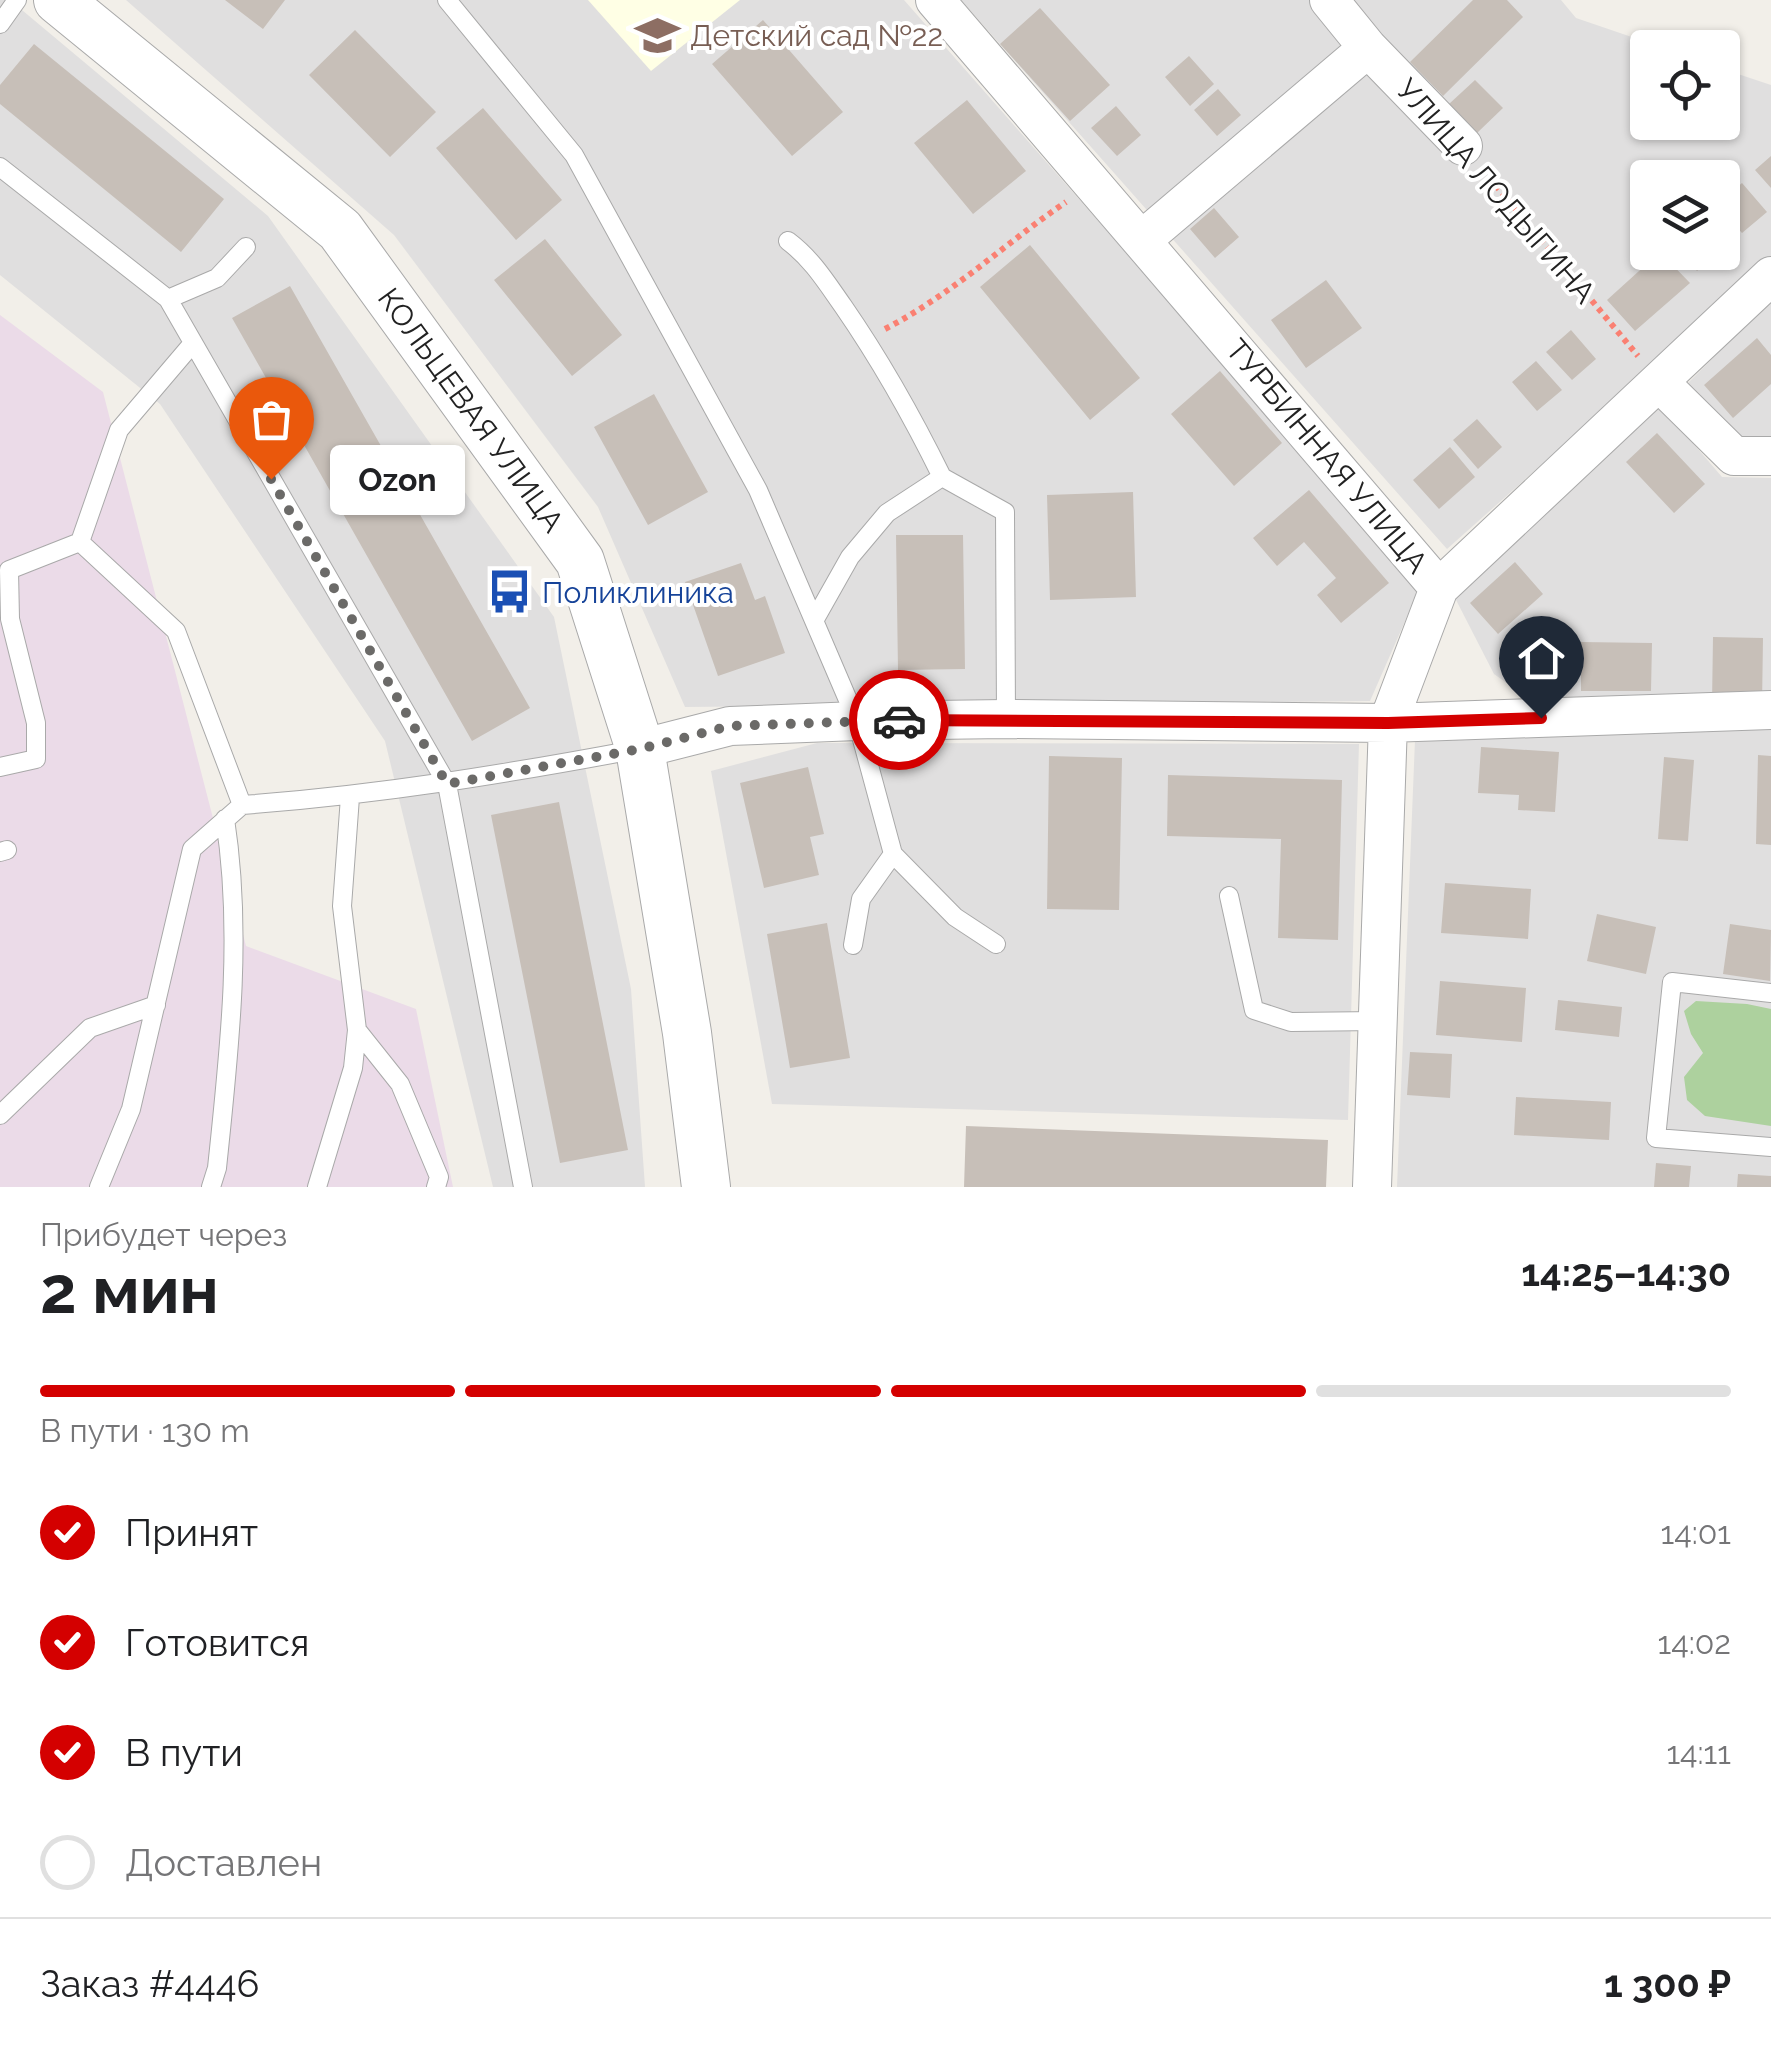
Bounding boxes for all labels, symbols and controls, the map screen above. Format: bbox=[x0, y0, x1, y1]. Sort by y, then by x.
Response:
school or university icon: Детский сад №22 bbox=[633, 11, 681, 59]
place label: Детский сад №22 bbox=[690, 18, 943, 53]
map controls bbox=[1630, 30, 1740, 270]
button: locate bbox=[1630, 30, 1740, 140]
street label: УЛИЦА ЛОДЫГИНА bbox=[1389, 72, 1603, 310]
button: layers bbox=[1630, 160, 1740, 270]
street label: КОЛЬЦЕВАЯ УЛИЦА bbox=[371, 281, 571, 539]
street label: ТУРБИННАЯ УЛИЦА bbox=[1219, 332, 1435, 580]
pin bbox=[229, 377, 314, 480]
icon: bag bbox=[244, 392, 299, 447]
callout: Ozon bbox=[331, 444, 466, 514]
text: Ozon bbox=[358, 461, 437, 498]
bus stop icon: Поликлиника bbox=[485, 568, 533, 616]
place label: Поликлиника bbox=[542, 575, 734, 610]
pin bbox=[1499, 616, 1584, 719]
icon: home bbox=[1514, 631, 1569, 686]
courier bbox=[849, 670, 949, 770]
icon: car bbox=[872, 693, 927, 748]
text: Прибудет через bbox=[40, 1216, 287, 1253]
text: 14:25–14:30 bbox=[1521, 1250, 1731, 1295]
text: 2 мин bbox=[40, 1252, 219, 1328]
text: В пути · 130 m bbox=[40, 1412, 250, 1449]
icon: check bbox=[40, 1505, 95, 1560]
text: Принят bbox=[125, 1510, 258, 1555]
text: 14:01 bbox=[1661, 1514, 1731, 1551]
icon: check bbox=[40, 1615, 95, 1670]
text: Готовится bbox=[125, 1620, 309, 1665]
text: 14:02 bbox=[1658, 1624, 1731, 1661]
icon: check bbox=[40, 1725, 95, 1780]
text: В пути bbox=[125, 1730, 243, 1775]
text: 14:11 bbox=[1666, 1734, 1731, 1771]
text: Доставлен bbox=[125, 1840, 322, 1885]
text: Заказ #4446 bbox=[40, 1961, 260, 2006]
text: 1 300 ₽ bbox=[1604, 1961, 1731, 2006]

